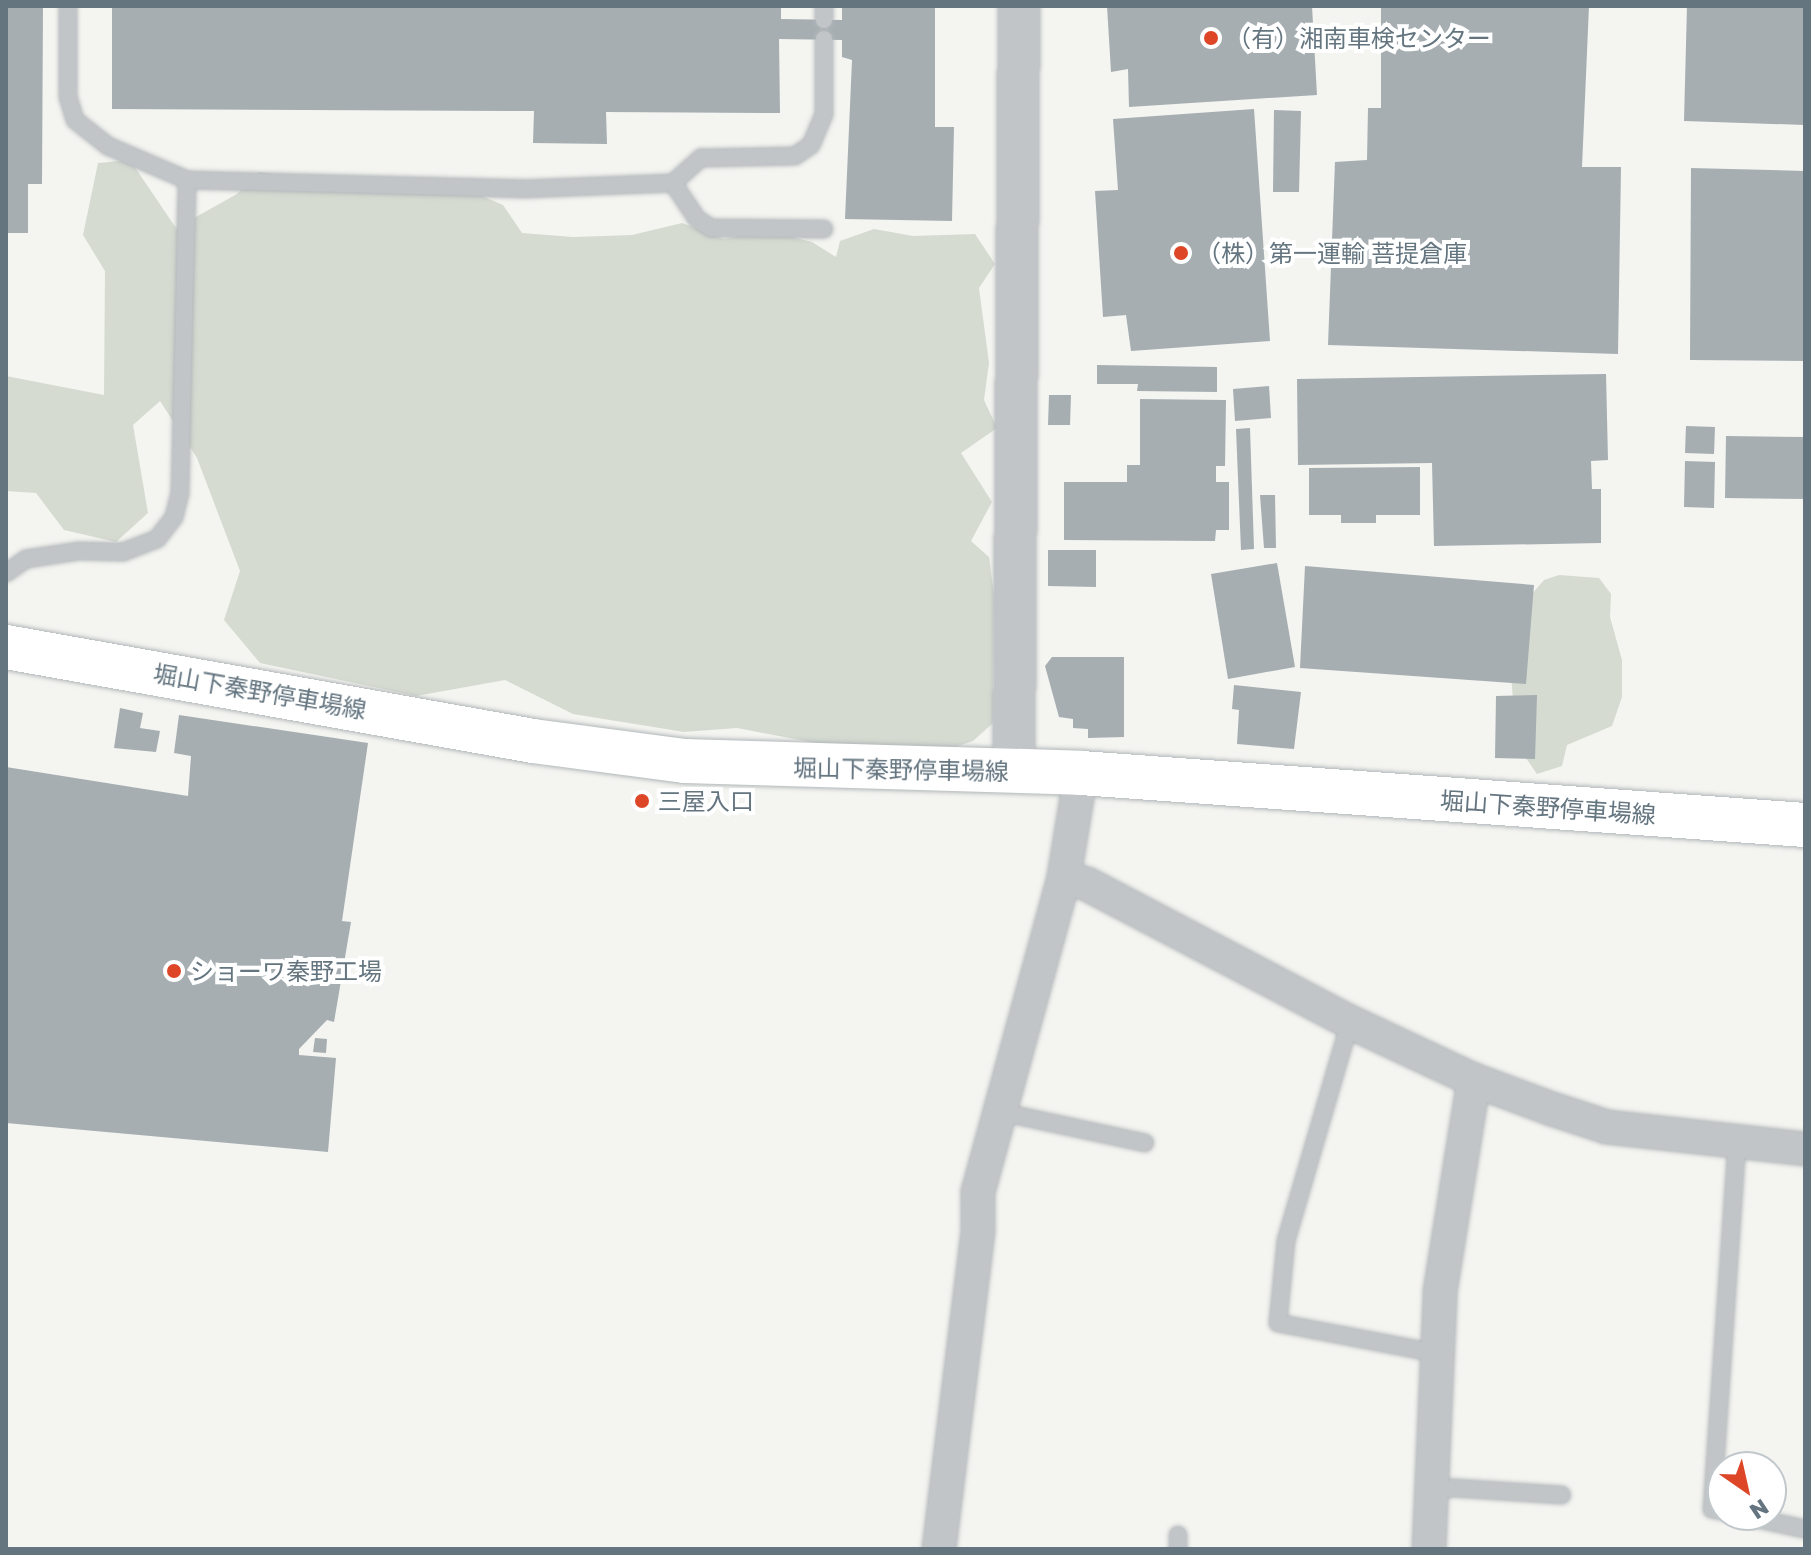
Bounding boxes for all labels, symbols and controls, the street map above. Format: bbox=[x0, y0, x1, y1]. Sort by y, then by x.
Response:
place label: （有）湘南車検センター bbox=[1227, 24, 1491, 52]
marker: （有）湘南車検センター bbox=[1202, 29, 1220, 47]
place label: （株）第一運輸 菩提倉庫 bbox=[1197, 239, 1467, 267]
marker: （株）第一運輸 菩提倉庫 bbox=[1172, 244, 1190, 262]
street label: 堀山下秦野停車場線 bbox=[151, 658, 369, 724]
street label: 堀山下秦野停車場線 bbox=[793, 753, 1009, 785]
street label: 堀山下秦野停車場線 bbox=[1439, 785, 1657, 829]
place label: 三屋入口 bbox=[658, 787, 754, 815]
marker: 三屋入口 bbox=[633, 792, 651, 810]
place label: ショーワ秦野工場 bbox=[190, 957, 382, 985]
marker: ショーワ秦野工場 bbox=[165, 962, 183, 980]
north arrow bbox=[1707, 1451, 1787, 1531]
text: N bbox=[1745, 1494, 1774, 1526]

